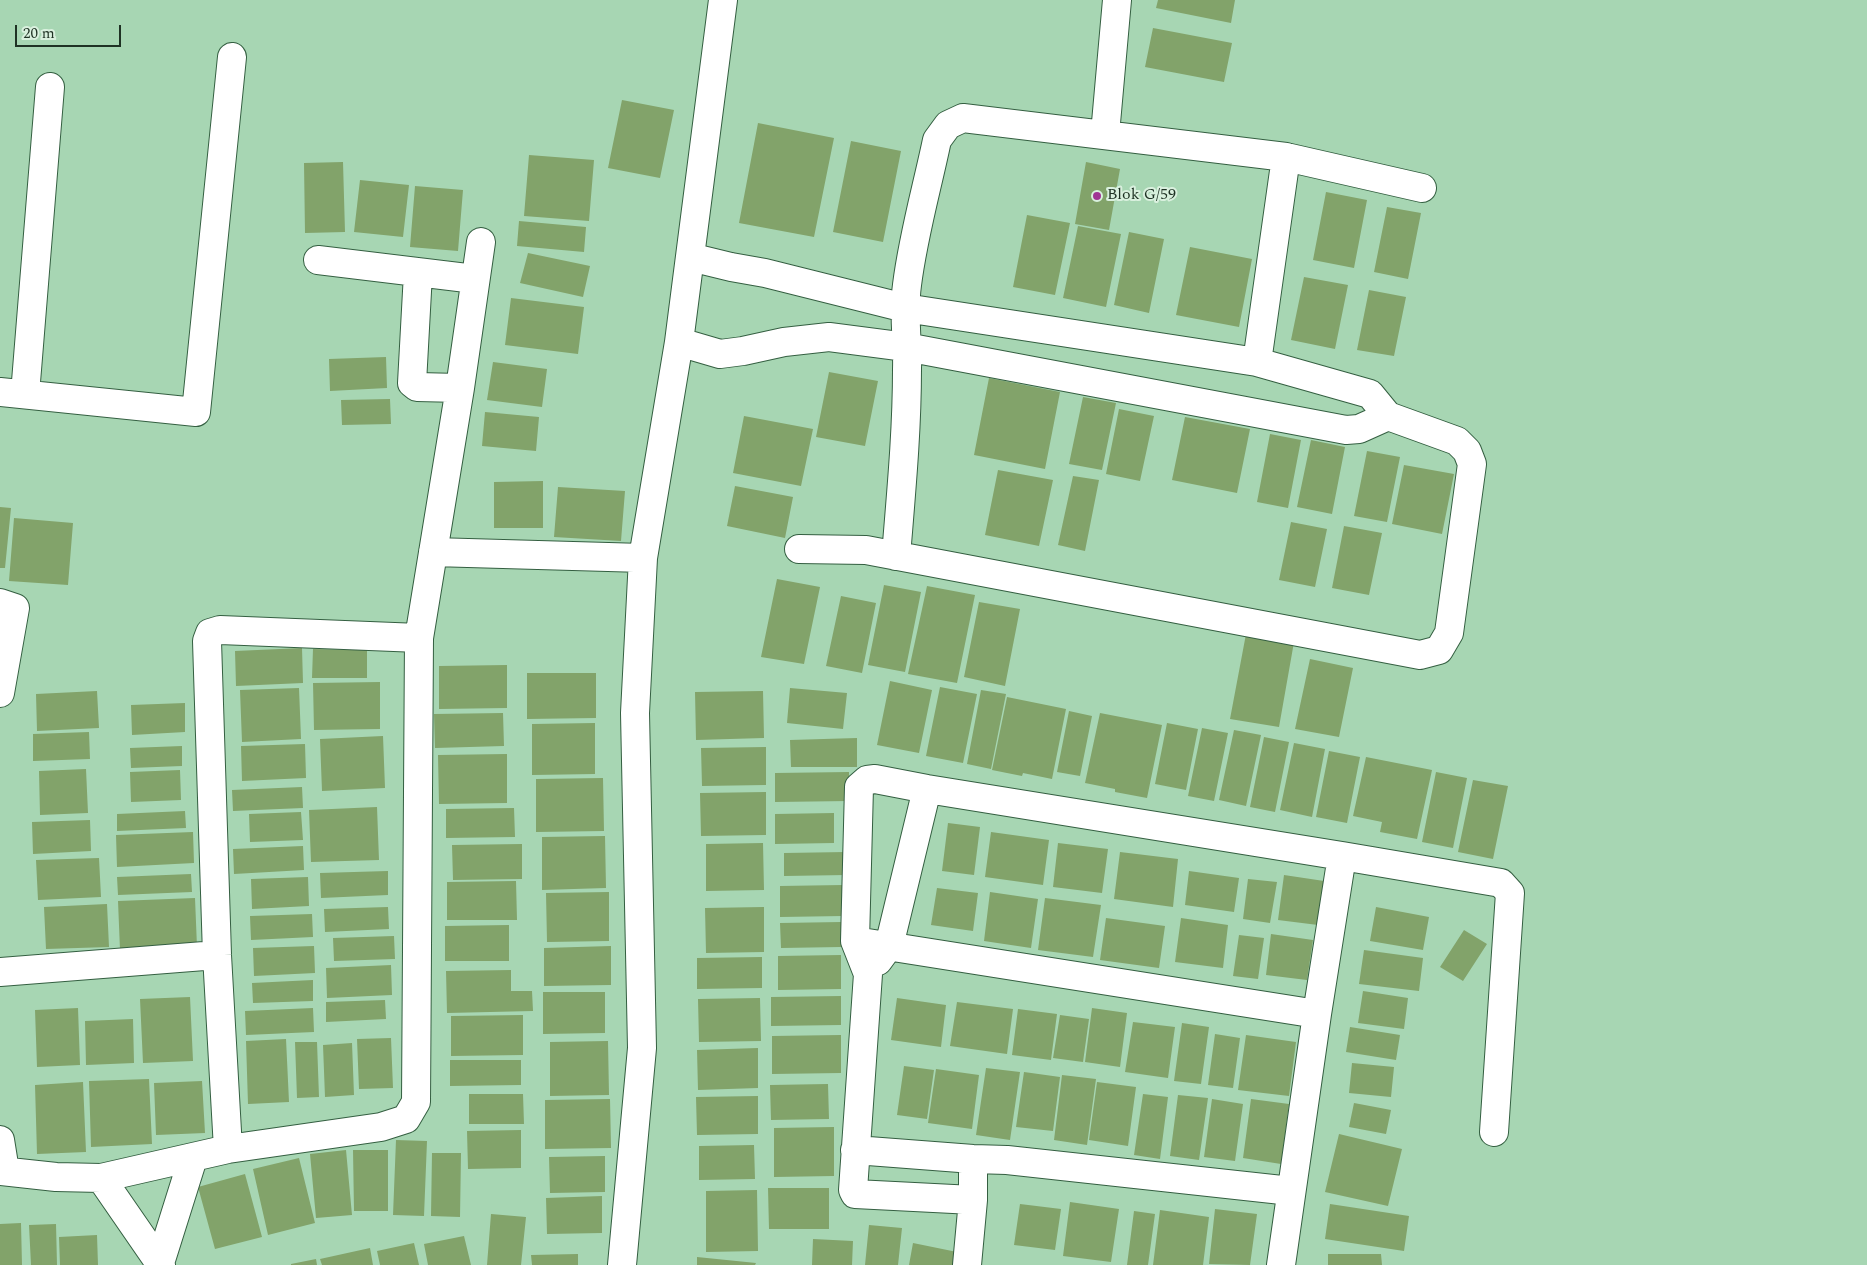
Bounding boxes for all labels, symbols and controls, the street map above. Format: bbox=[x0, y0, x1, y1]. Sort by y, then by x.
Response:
scale bar bbox=[18, 15, 124, 47]
text: 20 m bbox=[23, 22, 55, 45]
place label: Blok G/59 bbox=[1107, 186, 1176, 206]
marker: Blok G/59 bbox=[1091, 190, 1103, 202]

